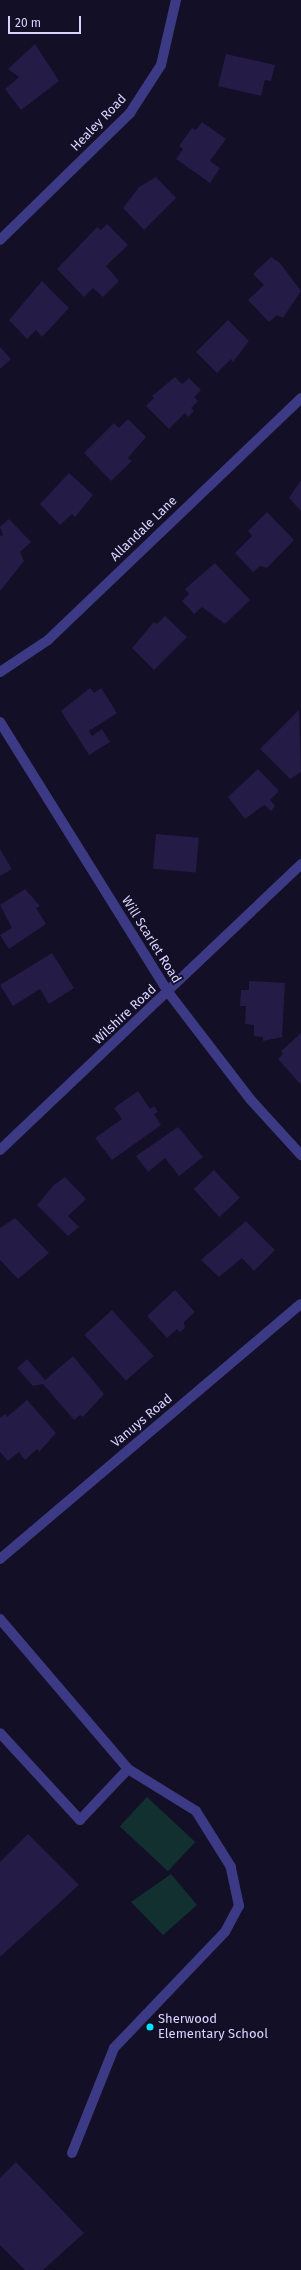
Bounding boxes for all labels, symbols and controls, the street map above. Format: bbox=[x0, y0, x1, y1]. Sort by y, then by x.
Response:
scale bar bbox=[10, 8, 83, 34]
text: 20 m bbox=[15, 16, 41, 30]
street label: Healey Road bbox=[68, 91, 130, 155]
street label: Allandale Lane bbox=[107, 493, 181, 565]
street label: Will Scarlet Road bbox=[118, 894, 184, 986]
street label: Wilshire Road bbox=[90, 982, 160, 1048]
street label: Vanuys Road bbox=[108, 1391, 176, 1451]
place label: Sherwood Elementary School bbox=[158, 2012, 268, 2043]
marker: Sherwood Elementary School bbox=[145, 2022, 155, 2032]

